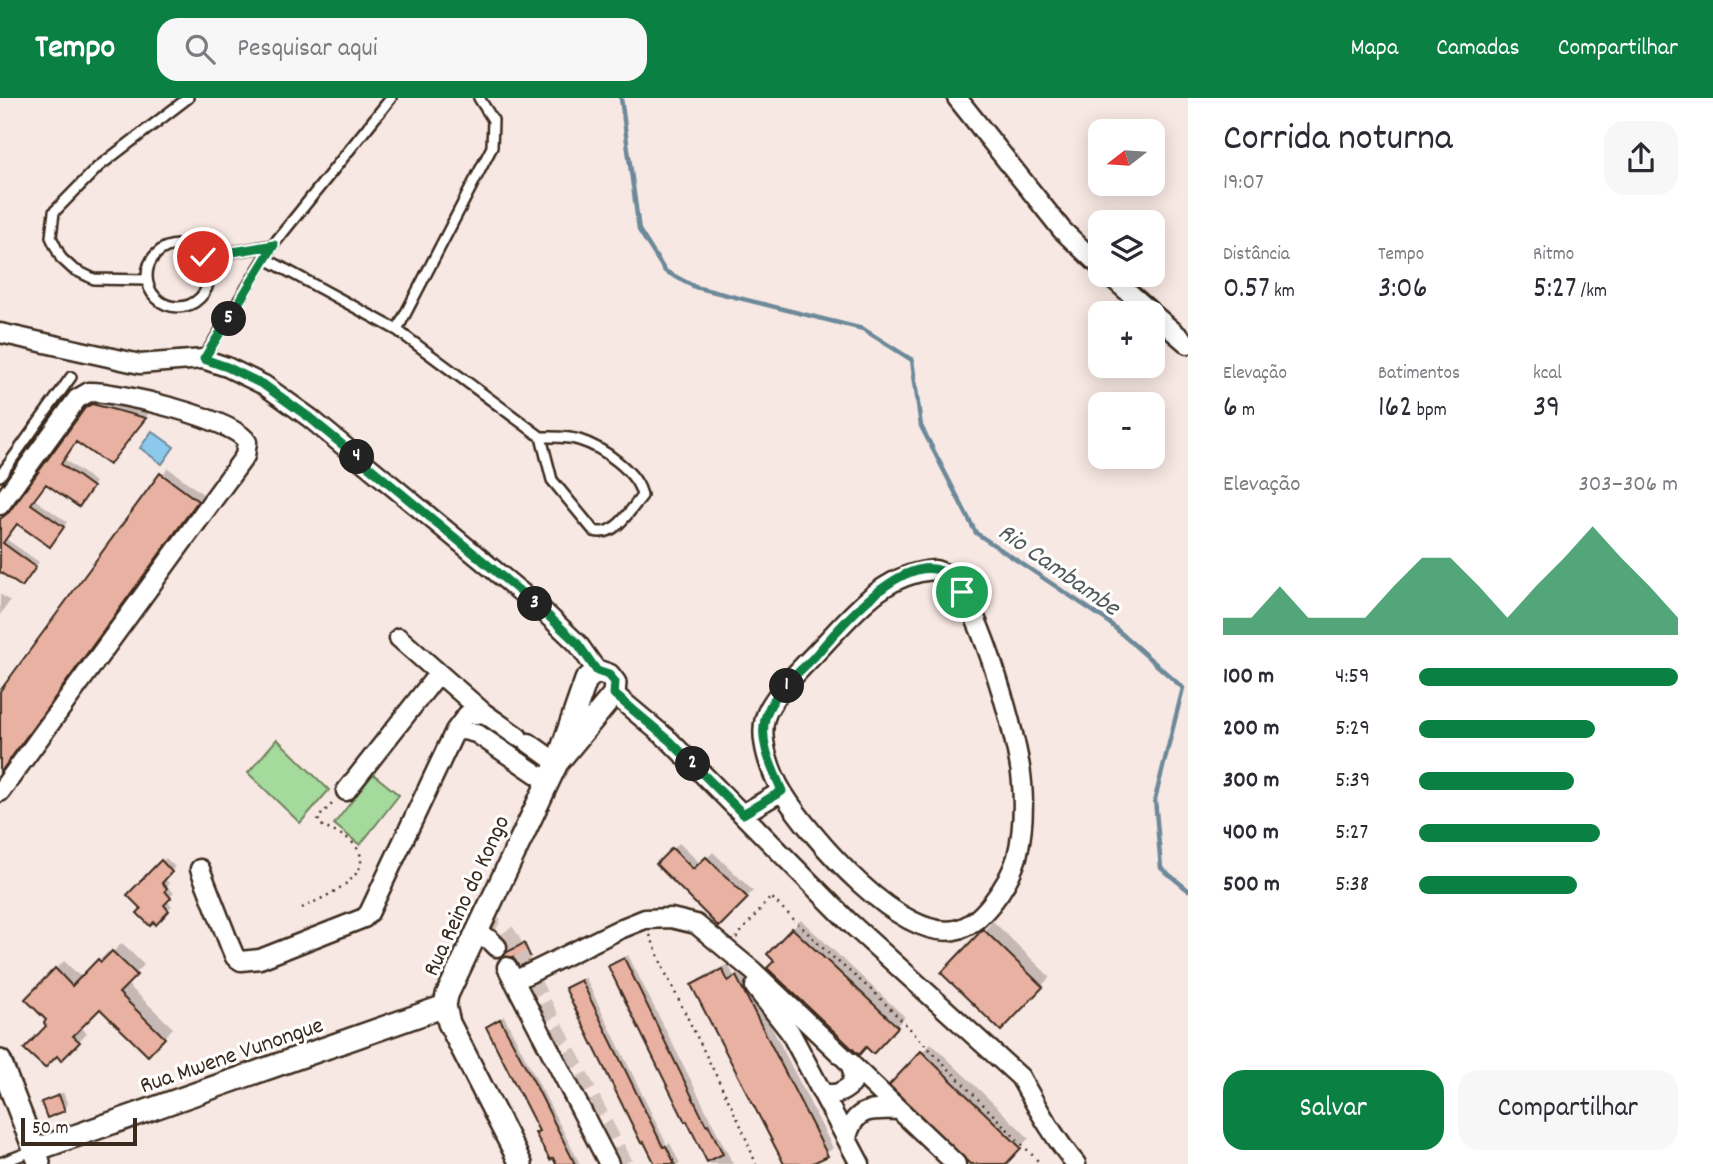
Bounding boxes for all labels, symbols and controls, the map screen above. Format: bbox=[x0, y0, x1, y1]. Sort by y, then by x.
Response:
search box bbox=[157, 18, 647, 81]
text: Tempo bbox=[35, 26, 115, 73]
icon: search bbox=[181, 30, 219, 68]
text: Pesquisar aqui bbox=[237, 31, 378, 68]
text: Mapa bbox=[1351, 32, 1398, 66]
text: Camadas bbox=[1436, 32, 1520, 66]
text: Compartilhar bbox=[1558, 32, 1678, 66]
text: Corrida noturna bbox=[1223, 113, 1453, 168]
north arrow bbox=[1088, 119, 1166, 196]
map controls bbox=[1088, 119, 1165, 469]
button: share bbox=[1604, 121, 1678, 195]
text: 19:07 bbox=[1223, 167, 1264, 200]
button: layers bbox=[1088, 210, 1165, 287]
pin bbox=[173, 227, 233, 287]
icon: check bbox=[184, 238, 222, 276]
text: Distância bbox=[1223, 242, 1290, 269]
text: Tempo bbox=[1378, 242, 1424, 269]
text: Ritmo bbox=[1533, 242, 1574, 269]
text: 0.57 bbox=[1223, 269, 1270, 312]
text: 3:06 bbox=[1378, 269, 1427, 312]
text: 5:27 bbox=[1533, 269, 1576, 312]
text: km bbox=[1270, 279, 1295, 306]
text: /km bbox=[1576, 279, 1607, 306]
button: + bbox=[1088, 301, 1165, 378]
pin: 5 bbox=[212, 302, 246, 336]
text: 5 bbox=[224, 305, 233, 332]
text: Elevação bbox=[1223, 361, 1287, 388]
text: Batimentos bbox=[1378, 361, 1460, 388]
text: kcal bbox=[1533, 361, 1562, 388]
text: 6 bbox=[1223, 388, 1238, 431]
text: 162 bbox=[1378, 388, 1412, 431]
text: 39 bbox=[1533, 388, 1560, 431]
button: − bbox=[1088, 392, 1165, 469]
text: m bbox=[1238, 398, 1255, 425]
text: bpm bbox=[1412, 398, 1447, 425]
pin: 4 bbox=[340, 440, 374, 474]
text: 4 bbox=[353, 443, 360, 470]
text: Elevação bbox=[1223, 469, 1300, 502]
text: 303–306 m bbox=[1579, 469, 1678, 502]
water label: Rio Cambambe bbox=[989, 515, 1128, 628]
pin bbox=[932, 562, 992, 622]
icon: arrive bbox=[943, 573, 981, 611]
pin: 3 bbox=[518, 587, 552, 622]
text: 3 bbox=[530, 590, 539, 617]
text: 100 m bbox=[1223, 661, 1274, 694]
text: 4:59 bbox=[1335, 661, 1370, 694]
pin: 1 bbox=[770, 668, 804, 704]
text: 1 bbox=[784, 672, 789, 699]
text: 200 m bbox=[1223, 713, 1279, 746]
text: 5:29 bbox=[1335, 713, 1370, 746]
pin: 2 bbox=[676, 746, 710, 782]
text: 2 bbox=[688, 750, 697, 777]
text: 300 m bbox=[1223, 765, 1279, 798]
text: 5:39 bbox=[1335, 765, 1370, 798]
street label: Rua Reino do Kongo bbox=[416, 810, 520, 982]
text: 400 m bbox=[1223, 817, 1279, 850]
text: 5:27 bbox=[1335, 817, 1368, 850]
text: 500 m bbox=[1223, 869, 1280, 902]
text: 5:38 bbox=[1335, 869, 1369, 902]
street label: Rua Mwene Vunongue bbox=[136, 1009, 328, 1104]
button: Salvar bbox=[1223, 1070, 1444, 1150]
button: Compartilhar bbox=[1458, 1070, 1678, 1150]
scale bar bbox=[21, 1115, 136, 1147]
text: 50 m bbox=[32, 1116, 69, 1143]

